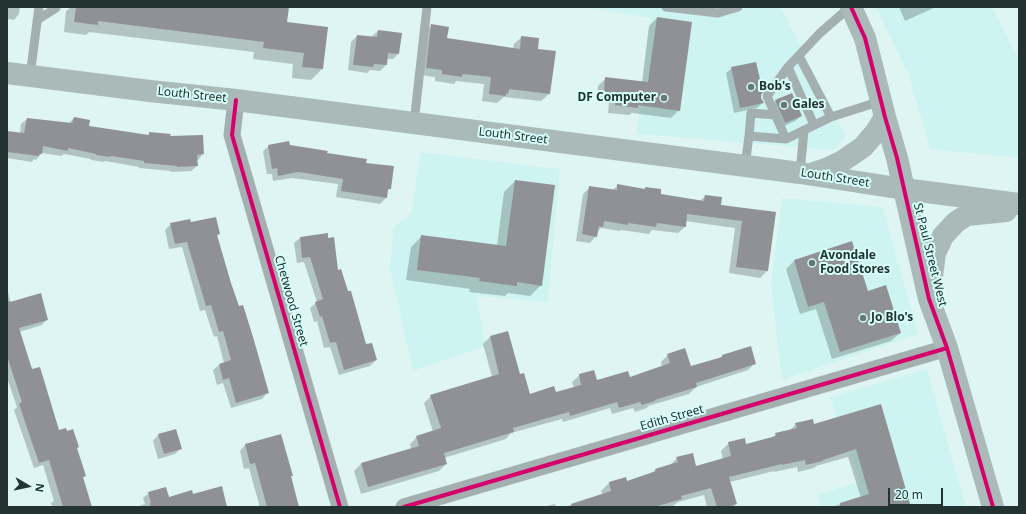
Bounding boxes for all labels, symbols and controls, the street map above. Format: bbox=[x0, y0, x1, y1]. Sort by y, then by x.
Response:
place label: Bob's bbox=[759, 80, 791, 94]
marker: Bob's bbox=[746, 82, 756, 92]
street label: Louth Street bbox=[157, 84, 227, 106]
place label: DF Computer bbox=[577, 91, 656, 105]
marker: DF Computer bbox=[659, 93, 669, 103]
place label: Gales bbox=[792, 98, 825, 112]
marker: Gales bbox=[779, 100, 789, 110]
street label: Louth Street bbox=[478, 125, 548, 147]
street label: Louth Street bbox=[800, 165, 870, 191]
street label: St Paul Street West bbox=[910, 202, 950, 308]
place label: Avondale Food Stores bbox=[820, 249, 890, 277]
street label: Chetwood Street bbox=[271, 254, 311, 348]
marker: Avondale Food Stores bbox=[807, 258, 817, 268]
place label: Jo Blo's bbox=[871, 311, 913, 325]
marker: Jo Blo's bbox=[858, 313, 868, 323]
street label: Edith Street bbox=[639, 402, 705, 434]
north arrow bbox=[8, 466, 48, 506]
scale bar bbox=[890, 480, 945, 506]
text: N bbox=[32, 482, 48, 494]
text: 20 m bbox=[895, 486, 923, 503]

